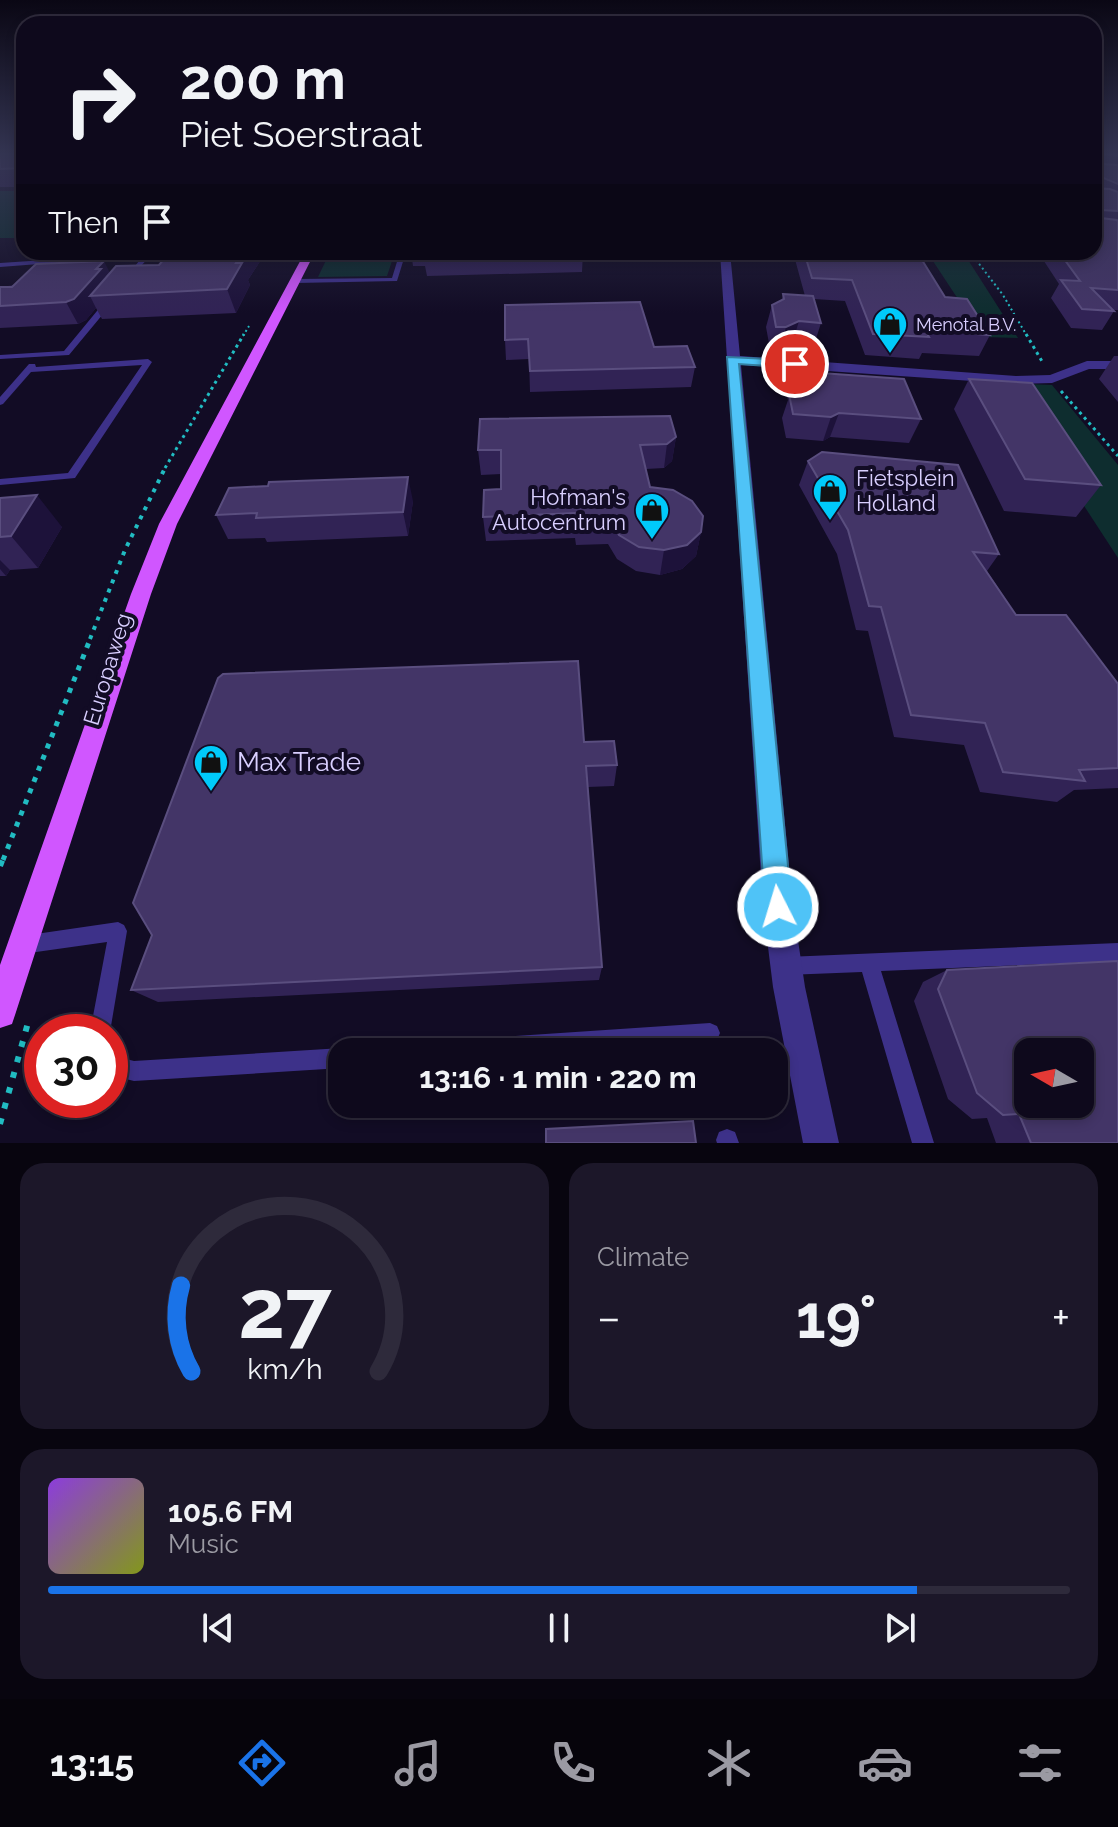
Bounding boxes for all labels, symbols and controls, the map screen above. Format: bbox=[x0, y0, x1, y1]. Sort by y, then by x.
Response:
text: 200 m bbox=[180, 46, 346, 112]
icon: right bbox=[48, 48, 152, 152]
text: Piet Soerstraat bbox=[180, 113, 423, 155]
icon: arrive bbox=[135, 200, 179, 244]
text: Then bbox=[48, 205, 119, 240]
shop icon: Menotal B.V. bbox=[871, 305, 909, 355]
place label: Menotal B.V. bbox=[916, 314, 1016, 335]
pin bbox=[761, 330, 829, 398]
icon: arrive bbox=[773, 342, 817, 386]
place label: Fietsplein Holland bbox=[856, 465, 955, 516]
shop icon: Fietsplein Holland bbox=[811, 472, 849, 522]
place label: Hofman's Autocentrum bbox=[492, 484, 626, 535]
shop icon: Hofman's Autocentrum bbox=[633, 491, 671, 541]
street label: Europaweg bbox=[78, 610, 136, 728]
shop icon: Max Trade bbox=[192, 743, 230, 793]
place label: Max Trade bbox=[237, 747, 361, 777]
position arrow bbox=[736, 865, 820, 949]
speed limit sign: 30 bbox=[24, 1014, 128, 1118]
north arrow bbox=[1014, 1038, 1094, 1118]
map controls bbox=[1014, 1038, 1094, 1118]
text: 13:16 · 1 min · 220 m bbox=[419, 1060, 697, 1095]
text: Climate bbox=[597, 1242, 689, 1272]
text: 27 bbox=[238, 1260, 332, 1357]
text: 19° bbox=[796, 1282, 876, 1352]
text: − bbox=[597, 1292, 621, 1343]
text: + bbox=[1052, 1292, 1070, 1343]
text: km/h bbox=[247, 1352, 322, 1386]
text: 105.6 FM bbox=[168, 1494, 293, 1529]
text: Music bbox=[168, 1529, 239, 1559]
icon: previous bbox=[196, 1606, 240, 1650]
icon: pause bbox=[537, 1606, 581, 1650]
icon: next bbox=[878, 1606, 922, 1650]
icon: directions bbox=[234, 1735, 290, 1791]
icon: music bbox=[390, 1735, 446, 1791]
icon: phone bbox=[545, 1735, 601, 1791]
icon: climate bbox=[701, 1735, 757, 1791]
icon: car bbox=[857, 1735, 913, 1791]
icon: filters bbox=[1012, 1735, 1068, 1791]
text: 13:15 bbox=[50, 1742, 134, 1784]

